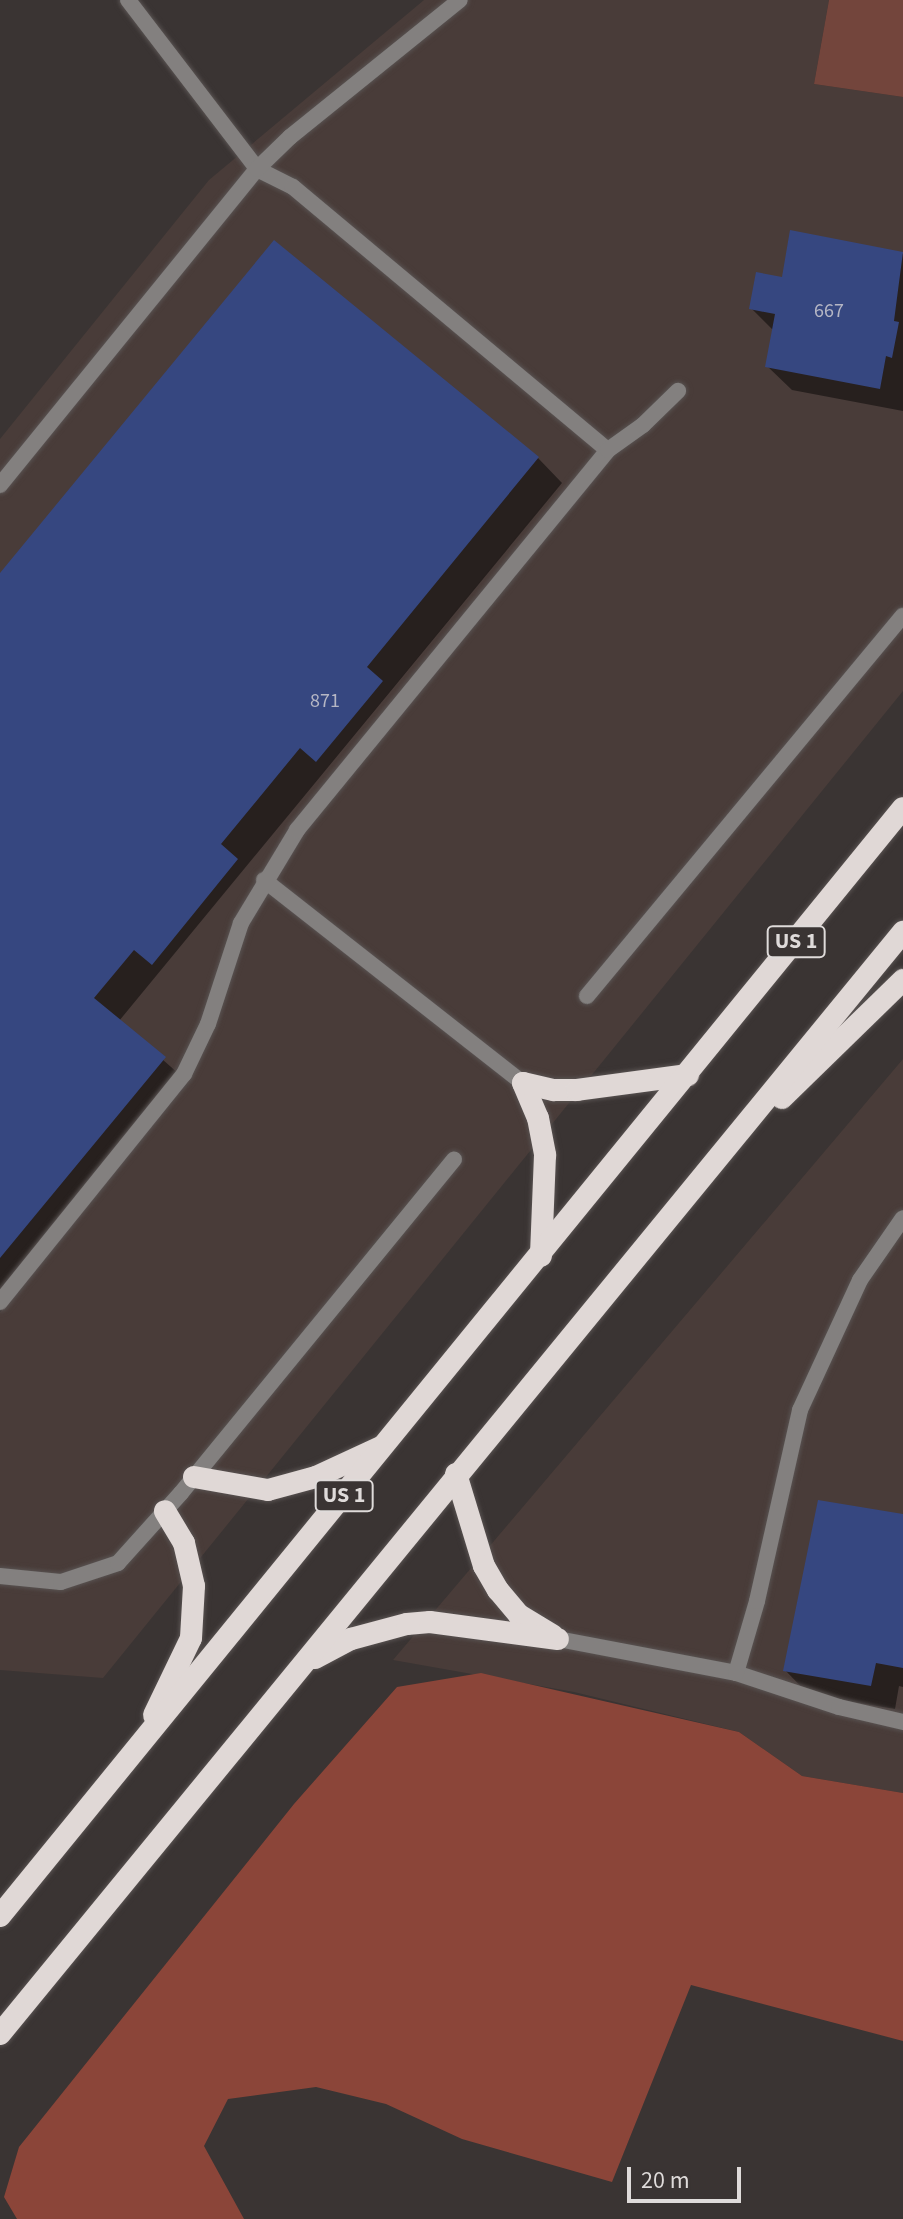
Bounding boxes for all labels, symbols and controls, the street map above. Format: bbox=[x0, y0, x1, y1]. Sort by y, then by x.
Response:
house number: 667 bbox=[814, 299, 844, 323]
house number: 871 bbox=[310, 689, 340, 713]
road number: US 1 bbox=[766, 924, 826, 960]
road number: US 1 bbox=[314, 1478, 374, 1514]
scale bar bbox=[631, 2151, 745, 2201]
text: 20 m bbox=[641, 2163, 690, 2198]

